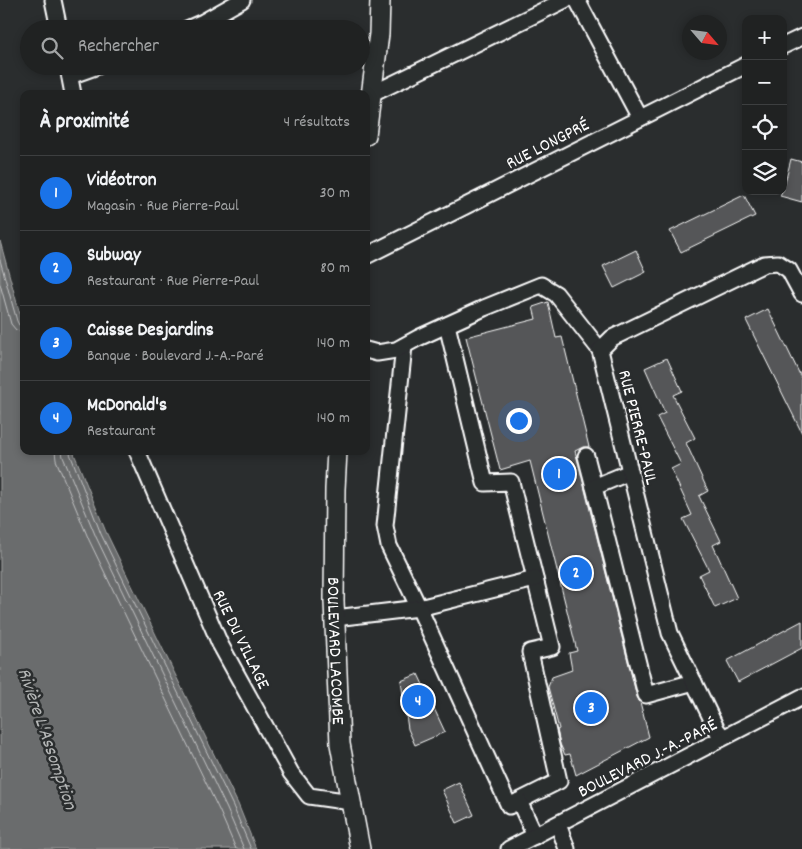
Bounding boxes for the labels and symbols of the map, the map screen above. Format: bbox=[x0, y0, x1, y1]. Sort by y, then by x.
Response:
north arrow bbox=[682, 15, 727, 60]
street label: RUE LONGPRÉ bbox=[502, 114, 594, 177]
street label: RUE PIERRE-PAUL bbox=[610, 368, 663, 488]
your location bbox=[506, 408, 532, 434]
pin: 1 bbox=[543, 455, 575, 493]
pin: 2 bbox=[560, 554, 592, 592]
street label: BOULEVARD LACOMBE bbox=[319, 577, 349, 725]
street label: RUE DU VILLAGE bbox=[205, 586, 275, 694]
water label: Rivière L'Assomption bbox=[9, 665, 83, 815]
pin: 4 bbox=[402, 682, 434, 720]
pin: 3 bbox=[575, 689, 607, 727]
street label: BOULEVARD J.-A.-PARÉ bbox=[574, 713, 722, 805]

